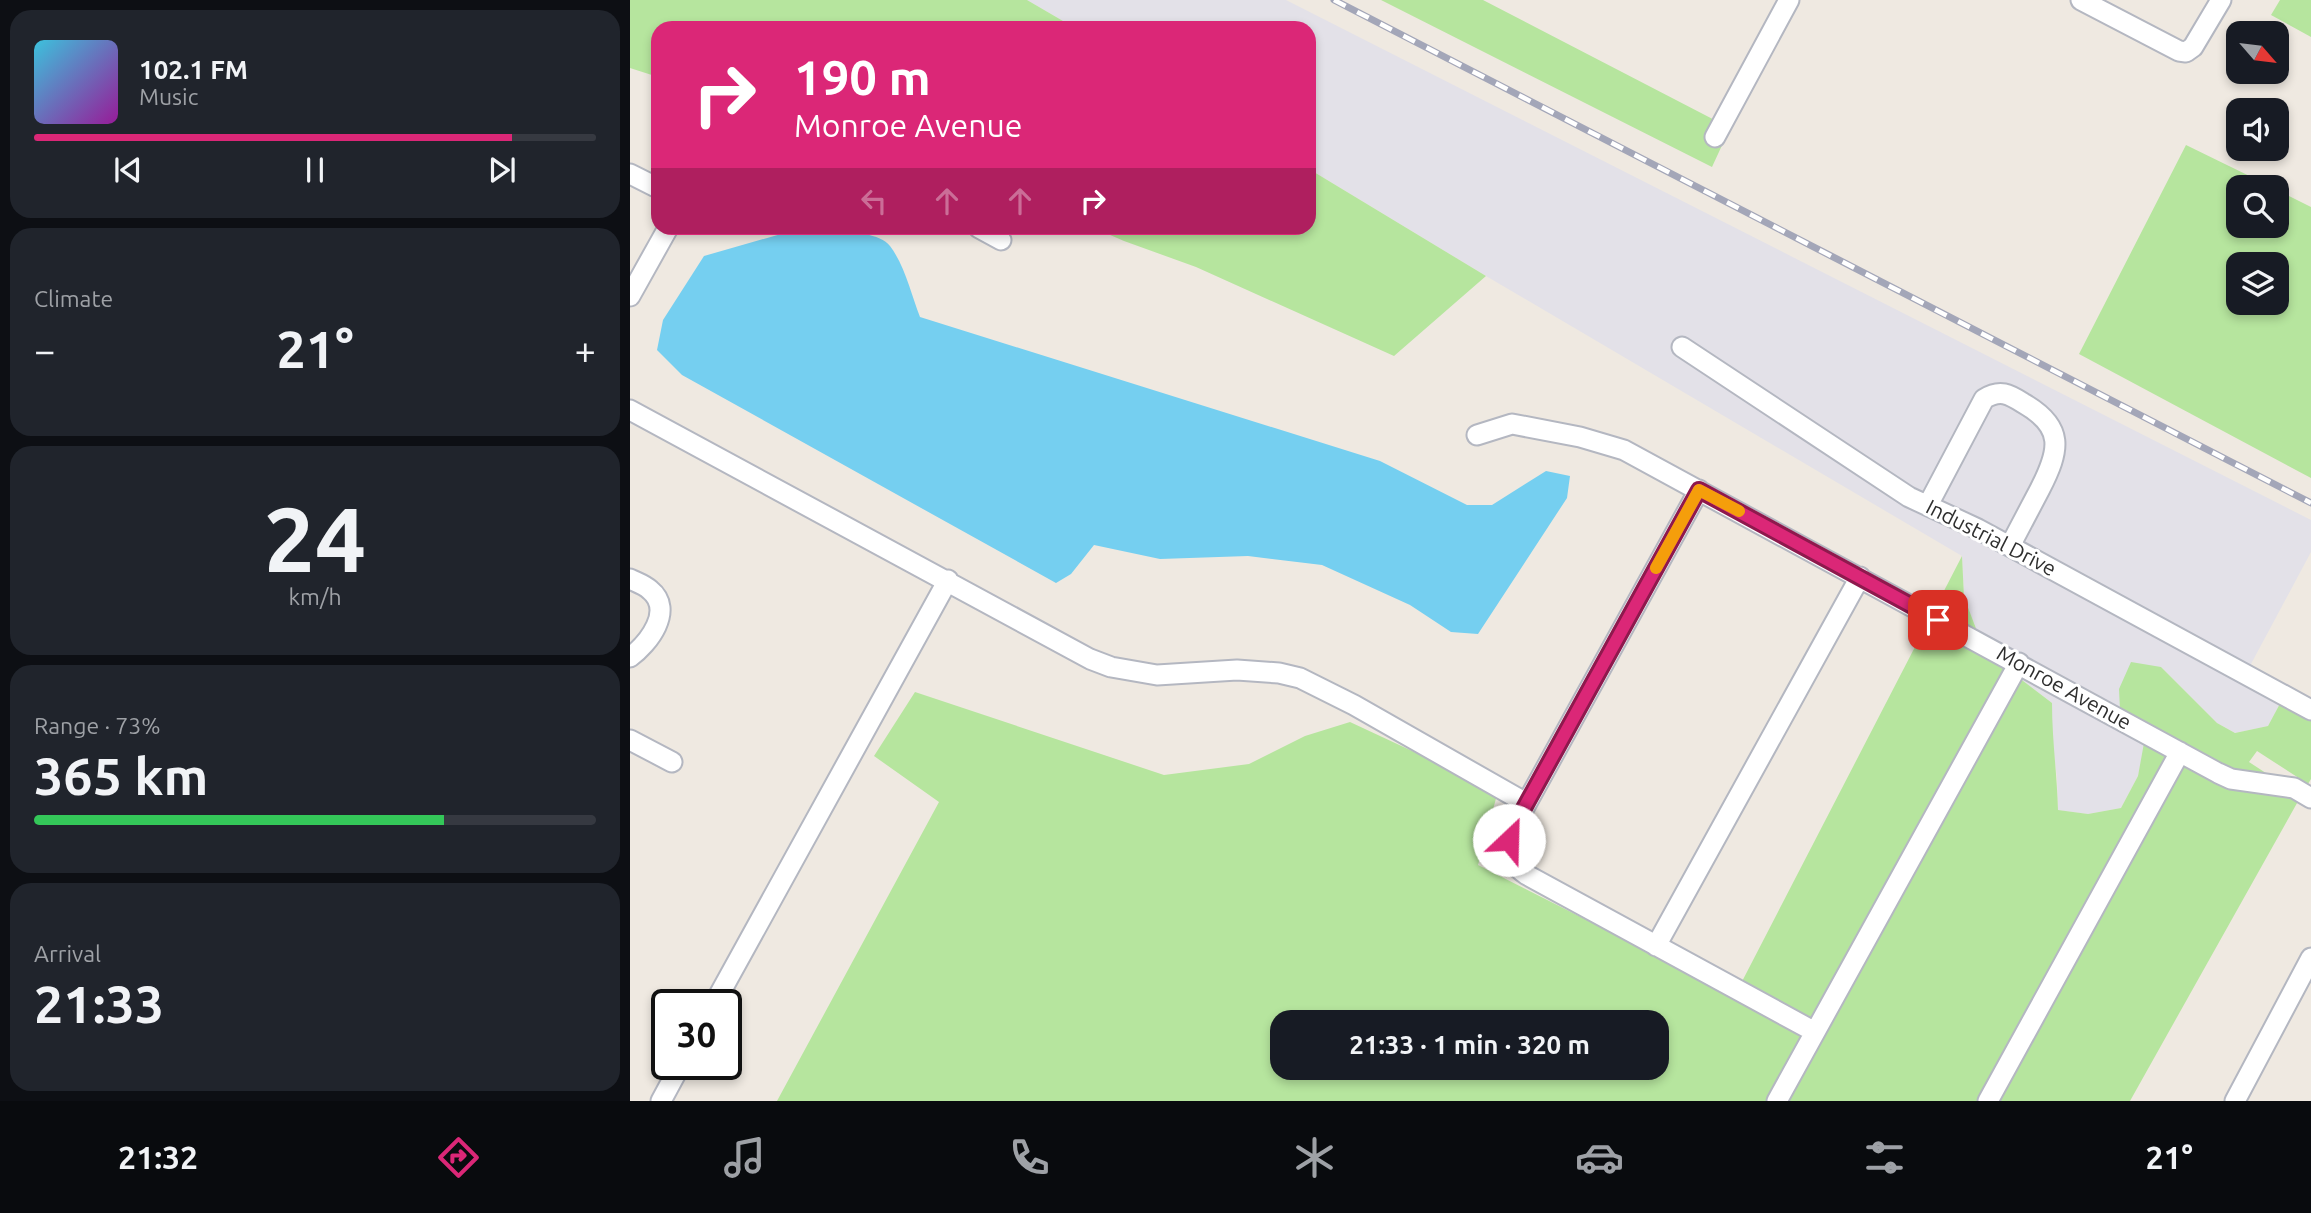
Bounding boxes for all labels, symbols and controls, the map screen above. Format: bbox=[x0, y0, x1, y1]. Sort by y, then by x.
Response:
north arrow bbox=[2226, 21, 2289, 84]
map controls bbox=[2226, 21, 2289, 315]
icon: right bbox=[679, 49, 770, 140]
text: 190 m bbox=[794, 49, 931, 104]
text: 102.1 FM bbox=[139, 55, 248, 84]
text: Music bbox=[139, 84, 198, 109]
button: sound bbox=[2226, 98, 2289, 161]
text: Monroe Avenue bbox=[794, 107, 1022, 143]
icon: previous bbox=[109, 151, 147, 189]
icon: pause bbox=[296, 151, 334, 189]
icon: next bbox=[483, 151, 521, 189]
button: search bbox=[2226, 175, 2289, 238]
icon: left bbox=[855, 182, 893, 220]
icon: ahead bbox=[928, 182, 966, 220]
icon: ahead bbox=[1001, 182, 1039, 220]
icon: right bbox=[1074, 182, 1112, 220]
button: layers bbox=[2226, 252, 2289, 315]
text: Climate bbox=[34, 286, 113, 311]
text: 21° bbox=[276, 320, 354, 378]
text: − bbox=[34, 329, 55, 371]
text: + bbox=[575, 329, 596, 371]
text: 24 bbox=[264, 487, 366, 589]
street label: Industrial Drive bbox=[1922, 494, 2061, 580]
text: km/h bbox=[288, 584, 342, 609]
pin bbox=[1908, 590, 1968, 650]
icon: arrive bbox=[1919, 601, 1957, 639]
street label: Monroe Avenue bbox=[1993, 640, 2136, 734]
text: Range · 73% bbox=[34, 713, 161, 738]
text: 365 km bbox=[34, 747, 208, 805]
position arrow bbox=[1472, 803, 1546, 877]
text: Arrival bbox=[34, 941, 101, 966]
text: 21:33 bbox=[34, 975, 164, 1033]
speed limit sign: 30 bbox=[651, 989, 742, 1080]
text: 21:33 · 1 min · 320 m bbox=[1349, 1030, 1590, 1059]
icon: directions bbox=[434, 1133, 483, 1182]
icon: music bbox=[720, 1133, 769, 1182]
icon: phone bbox=[1005, 1133, 1054, 1182]
icon: climate bbox=[1290, 1133, 1339, 1182]
icon: car bbox=[1575, 1133, 1624, 1182]
icon: filters bbox=[1860, 1133, 1909, 1182]
text: 21:32 bbox=[118, 1139, 198, 1175]
text: 21° bbox=[2145, 1139, 2193, 1175]

